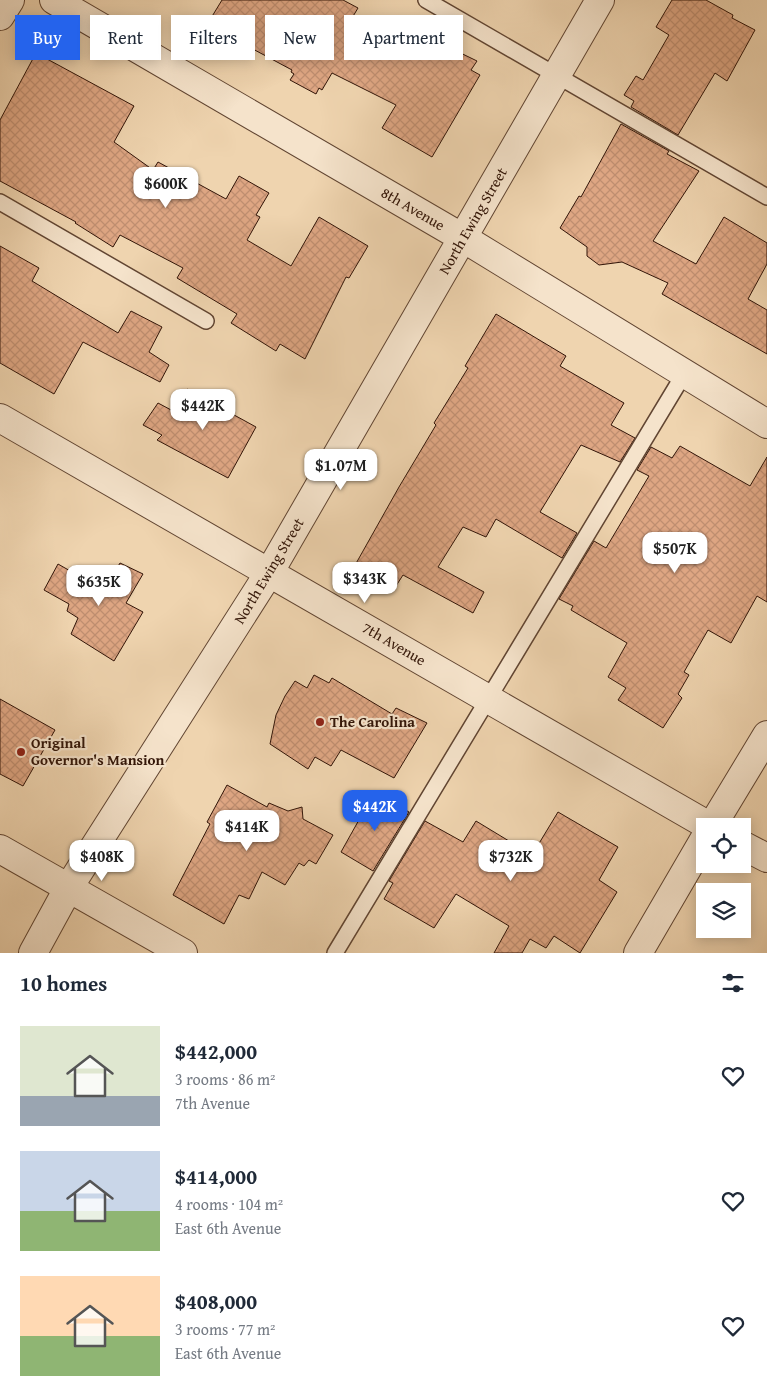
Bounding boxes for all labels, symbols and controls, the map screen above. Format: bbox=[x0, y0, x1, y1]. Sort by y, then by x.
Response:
chip: Buy bbox=[15, 15, 80, 60]
chip: Rent bbox=[90, 15, 161, 60]
chip: Filters bbox=[171, 15, 255, 60]
chip: New bbox=[265, 15, 334, 60]
chip: Apartment bbox=[344, 15, 463, 60]
street label: North Ewing Street bbox=[433, 163, 512, 278]
pin: $600K bbox=[131, 166, 201, 209]
text: $600K bbox=[144, 171, 188, 195]
street label: 8th Avenue bbox=[378, 182, 449, 235]
pin: $442K bbox=[168, 388, 238, 431]
text: $442K bbox=[181, 393, 225, 417]
pin: $1.07M bbox=[300, 448, 382, 491]
text: $1.07M bbox=[315, 453, 367, 477]
street label: North Ewing Street bbox=[229, 513, 309, 628]
pin: $507K bbox=[640, 532, 710, 574]
text: $507K bbox=[653, 536, 697, 560]
pin: $343K bbox=[330, 562, 400, 604]
pin: $635K bbox=[64, 564, 134, 607]
text: $343K bbox=[343, 566, 387, 590]
text: $635K bbox=[77, 569, 121, 593]
street label: 7th Avenue bbox=[359, 617, 430, 670]
place label: The Carolina bbox=[330, 711, 415, 732]
marker: The Carolina bbox=[314, 716, 326, 728]
place label: Original Governor's Mansion bbox=[31, 732, 165, 770]
marker: Original Governor's Mansion bbox=[15, 746, 27, 758]
pin: $442K bbox=[340, 790, 410, 832]
text: $442K bbox=[353, 794, 397, 818]
pin: $414K bbox=[212, 810, 282, 852]
text: $414K bbox=[225, 814, 269, 838]
map controls bbox=[696, 818, 751, 938]
button: locate bbox=[696, 818, 751, 873]
pin: $408K bbox=[67, 840, 137, 882]
pin: $732K bbox=[476, 840, 546, 882]
text: $408K bbox=[80, 844, 124, 868]
text: $732K bbox=[489, 844, 533, 868]
button: layers bbox=[696, 883, 751, 938]
text: 10 homes bbox=[20, 968, 107, 999]
icon: filters bbox=[719, 969, 747, 997]
text: $442,000 bbox=[175, 1036, 257, 1067]
icon: home bbox=[60, 1046, 120, 1106]
icon: heart bbox=[719, 1062, 747, 1090]
text: 3 rooms · 86 m² bbox=[175, 1067, 275, 1091]
text: 7th Avenue bbox=[175, 1091, 250, 1115]
text: $414,000 bbox=[175, 1161, 257, 1192]
icon: home bbox=[60, 1171, 120, 1231]
icon: heart bbox=[719, 1187, 747, 1215]
text: 4 rooms · 104 m² bbox=[175, 1192, 283, 1216]
text: East 6th Avenue bbox=[175, 1216, 281, 1240]
text: $408,000 bbox=[175, 1286, 257, 1317]
icon: home bbox=[60, 1296, 120, 1356]
icon: heart bbox=[719, 1312, 747, 1340]
text: 3 rooms · 77 m² bbox=[175, 1317, 275, 1341]
text: East 6th Avenue bbox=[175, 1341, 281, 1365]

